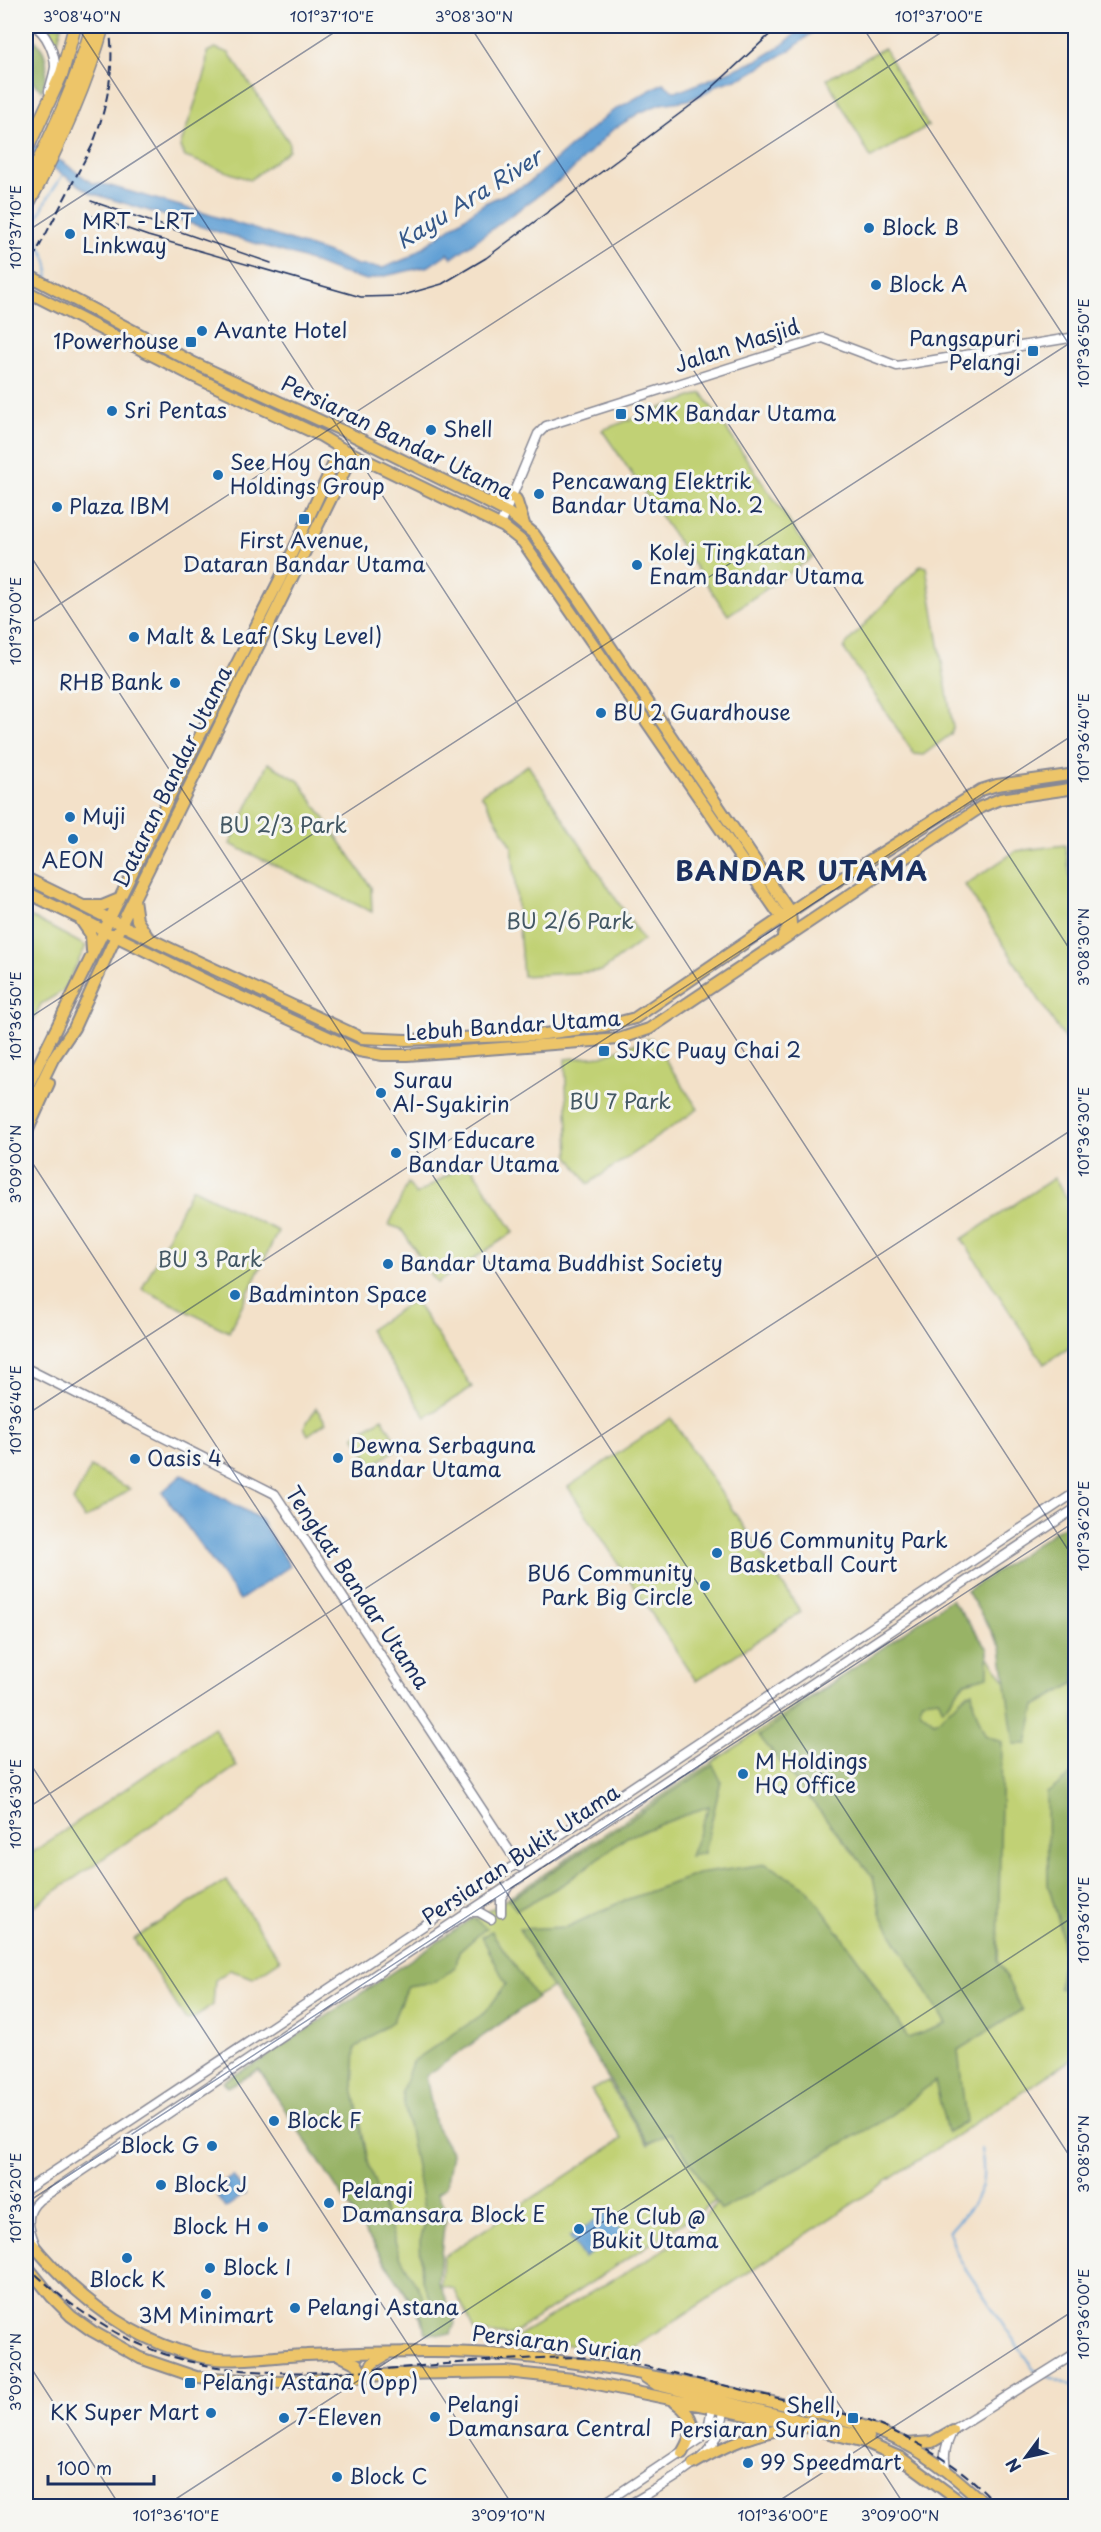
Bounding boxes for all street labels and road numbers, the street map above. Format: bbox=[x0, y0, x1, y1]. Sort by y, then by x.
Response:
street label: Jalan Masjid bbox=[670, 309, 803, 379]
street label: Persiaran Bandar Utama bbox=[277, 366, 520, 507]
street label: Dataran Bandar Utama bbox=[104, 659, 239, 892]
street label: Lebuh Bandar Utama bbox=[404, 1000, 622, 1047]
street label: Tengkat Bandar Utama bbox=[279, 1479, 439, 1696]
street label: Persiaran Bukit Utama bbox=[415, 1775, 625, 1932]
street label: Persiaran Surian bbox=[470, 2316, 644, 2368]

